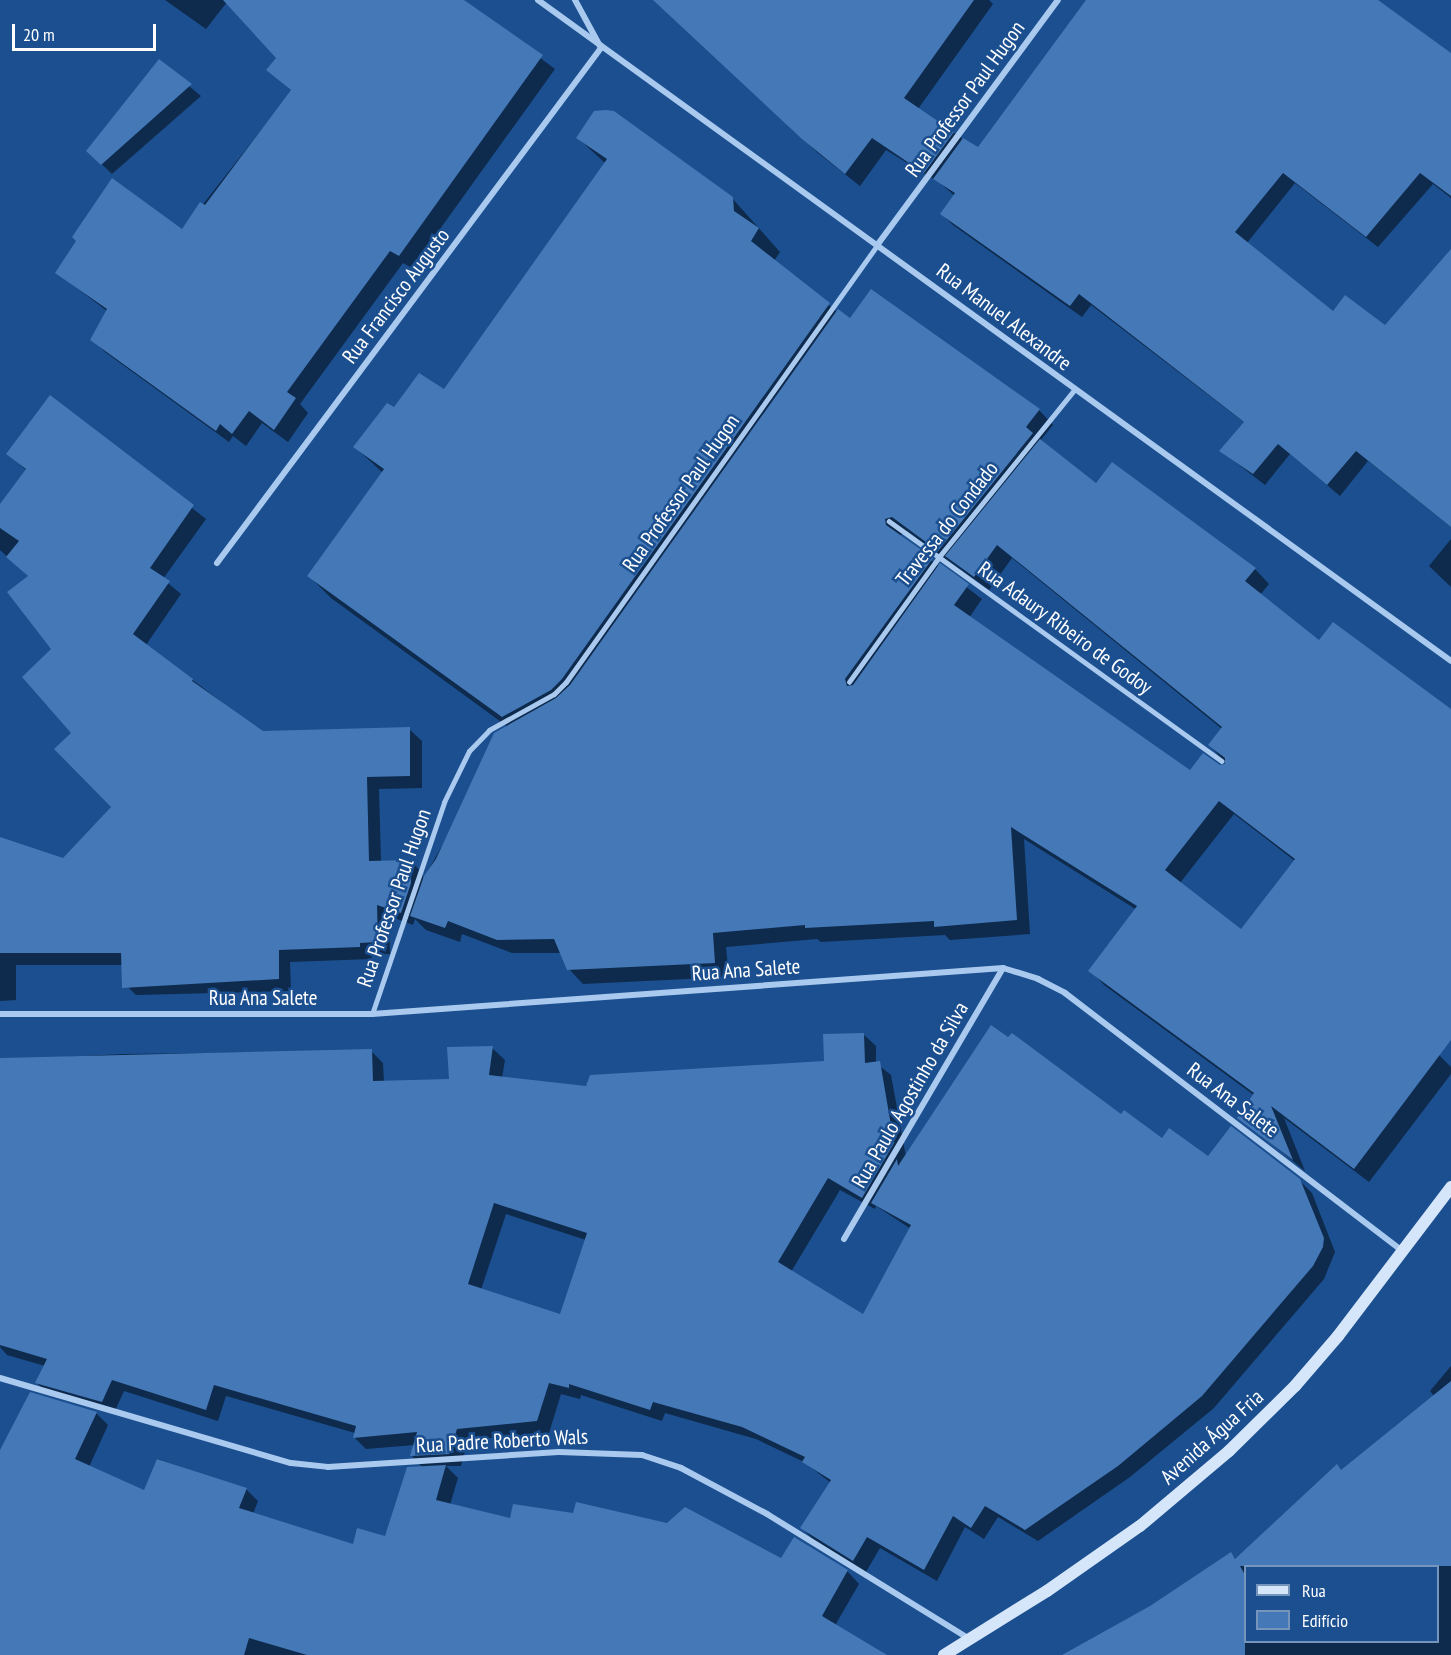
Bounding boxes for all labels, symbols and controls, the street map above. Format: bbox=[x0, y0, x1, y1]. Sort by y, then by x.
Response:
scale bar bbox=[15, 12, 159, 50]
street label: Rua Professor Paul Hugon bbox=[900, 16, 1030, 182]
text: 20 m bbox=[23, 23, 55, 46]
street label: Rua Francisco Augusto bbox=[337, 223, 455, 369]
street label: Rua Manuel Alexandre bbox=[931, 258, 1077, 376]
street label: Rua Professor Paul Hugon bbox=[617, 409, 745, 577]
street label: Travessa do Condado bbox=[891, 457, 1003, 591]
street label: Rua Adaury Ribeiro de Godoy bbox=[972, 556, 1158, 700]
street label: Rua Professor Paul Hugon bbox=[352, 806, 436, 990]
street label: Rua Ana Salete bbox=[691, 954, 801, 986]
street label: Rua Ana Salete bbox=[208, 985, 318, 1011]
street label: Rua Paulo Agostinho da Silva bbox=[846, 997, 974, 1193]
street label: Rua Ana Salete bbox=[1182, 1057, 1284, 1143]
street label: Avenida Água Fria bbox=[1155, 1384, 1269, 1490]
street label: Rua Padre Roberto Wals bbox=[415, 1424, 589, 1458]
legend bbox=[1244, 1565, 1439, 1643]
text: Rua bbox=[1302, 1579, 1326, 1602]
text: Edifício bbox=[1302, 1609, 1348, 1632]

